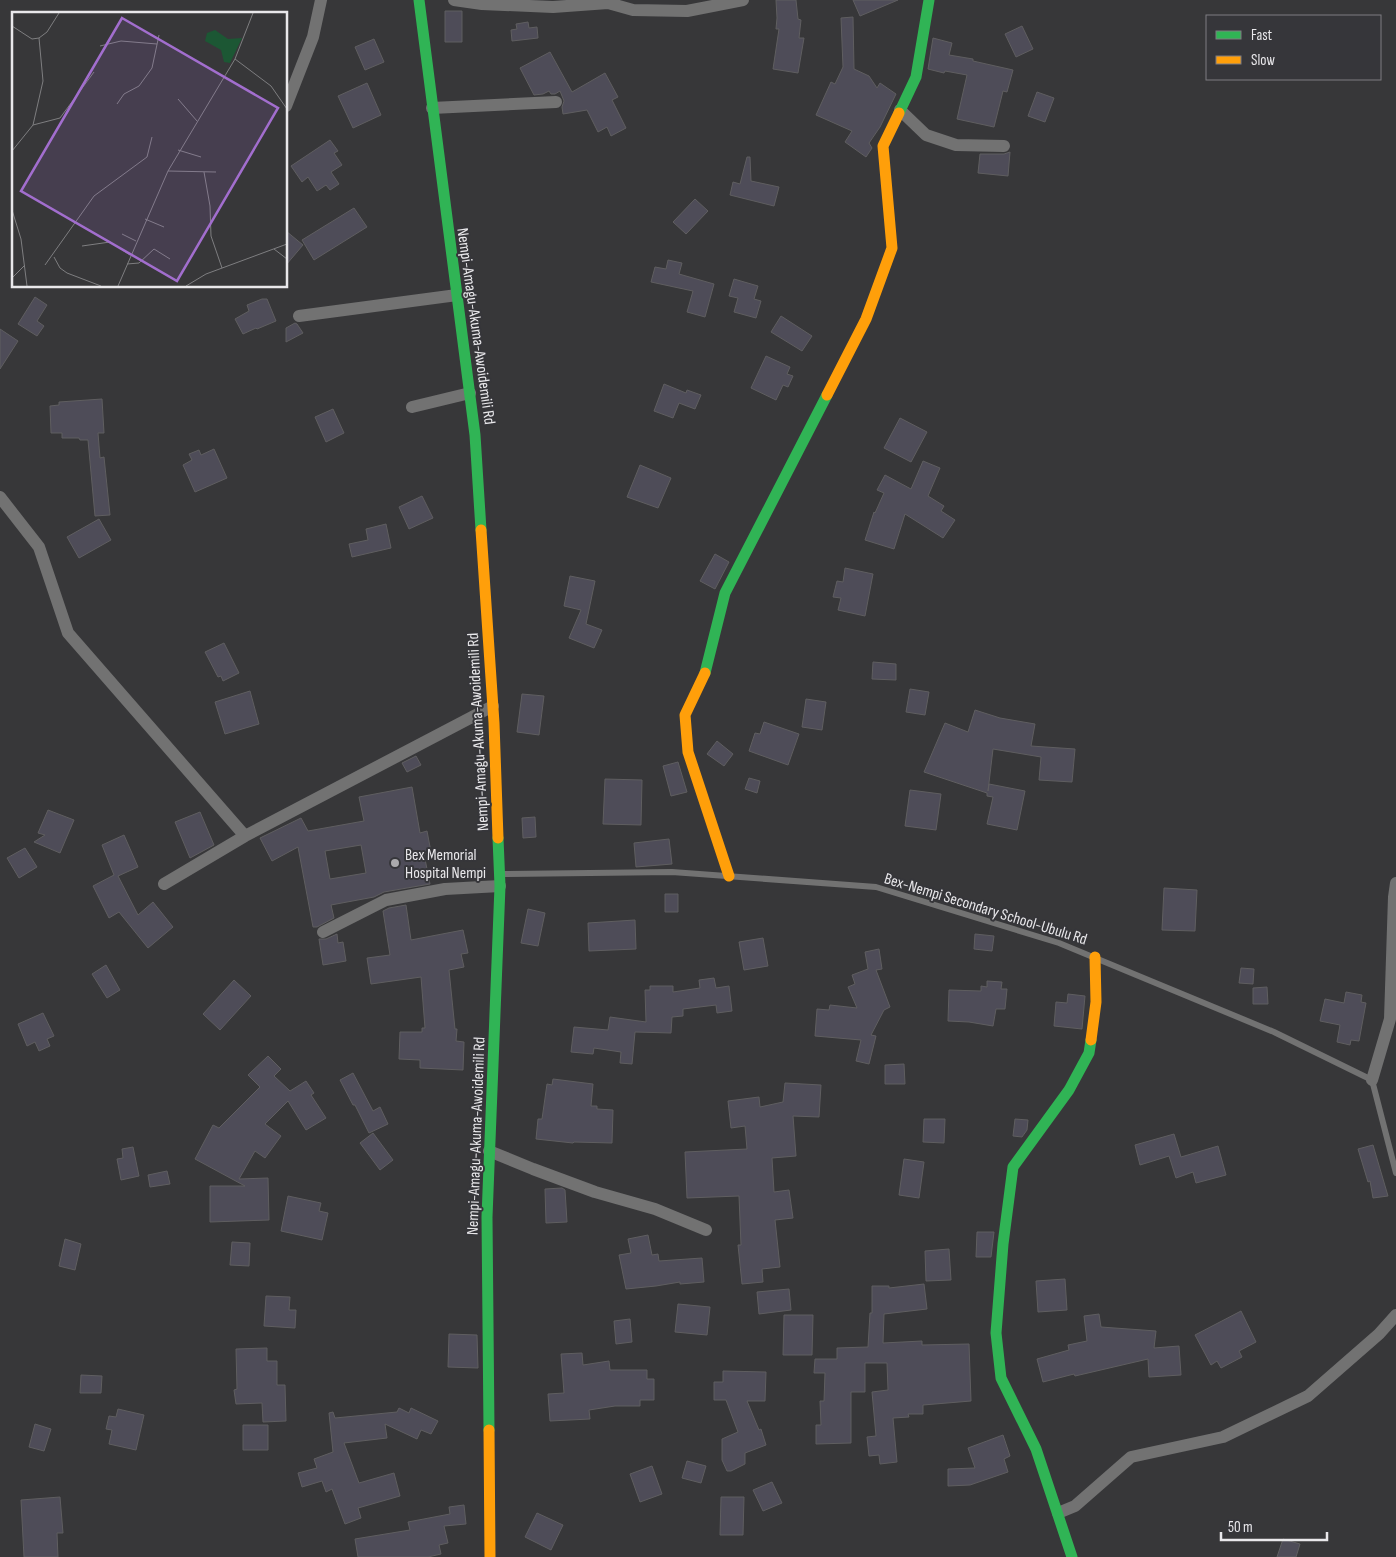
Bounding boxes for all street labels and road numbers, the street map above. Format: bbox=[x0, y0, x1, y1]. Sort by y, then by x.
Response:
street label: Nempi-Amagu-Akuma-Awoidemili Rd bbox=[452, 227, 499, 426]
street label: Nempi-Amagu-Akuma-Awoidemili Rd bbox=[464, 632, 493, 831]
street label: Bex-Nempi Secondary School-Ubulu Rd bbox=[882, 869, 1089, 949]
street label: Nempi-Amagu-Akuma-Awoidemili Rd bbox=[464, 1037, 489, 1236]

